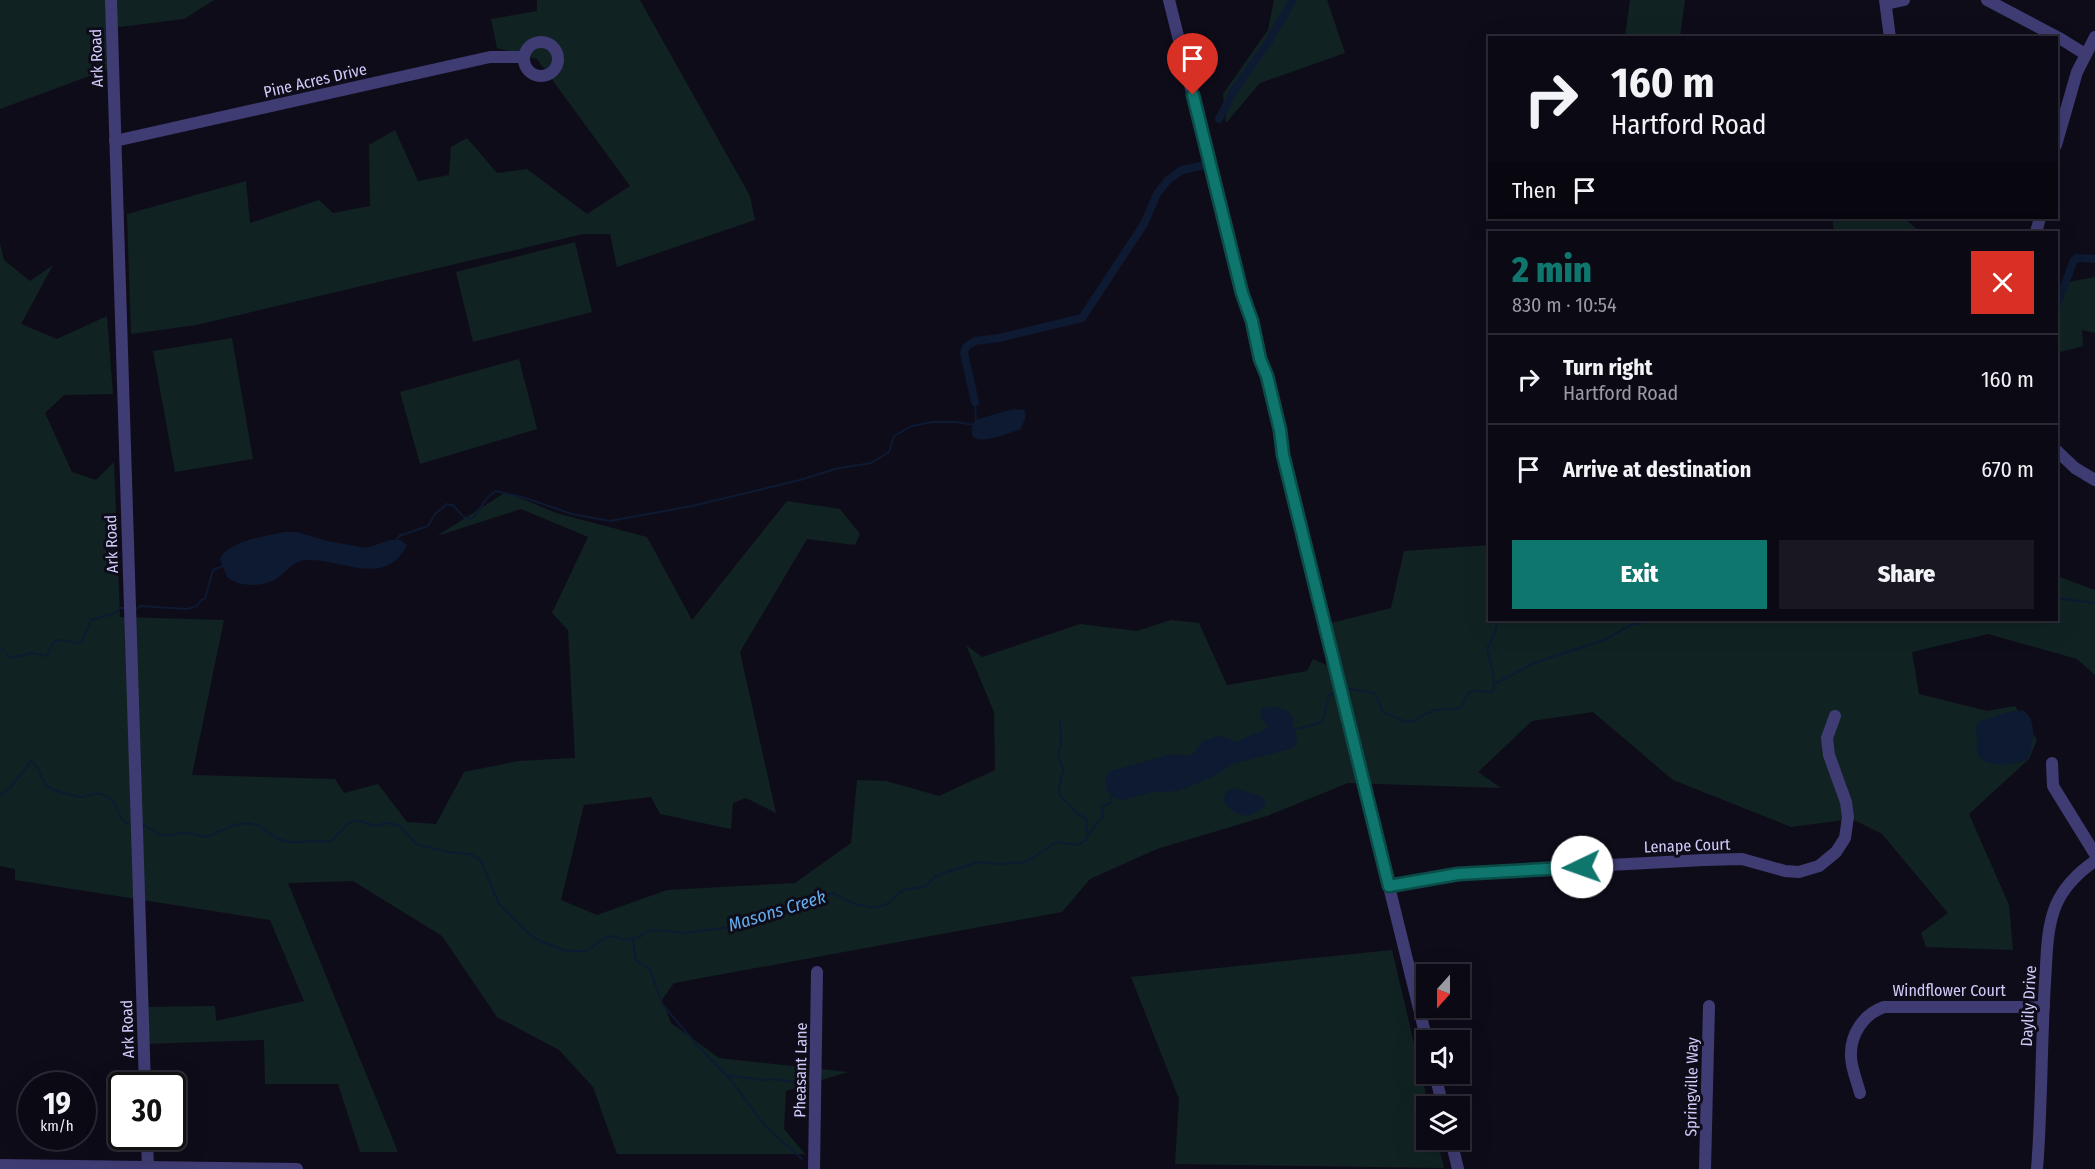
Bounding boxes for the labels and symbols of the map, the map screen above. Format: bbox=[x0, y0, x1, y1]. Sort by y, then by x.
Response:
street label: Ark Road bbox=[86, 28, 107, 87]
pin bbox=[1167, 33, 1218, 95]
street label: Pine Acres Drive bbox=[262, 59, 369, 102]
street label: Ark Road bbox=[101, 514, 122, 573]
street label: Lenape Court bbox=[1643, 834, 1731, 857]
position arrow bbox=[1550, 835, 1614, 899]
water label: Masons Creek bbox=[726, 886, 828, 936]
north arrow bbox=[1416, 964, 1470, 1018]
street label: Daylily Drive bbox=[2017, 965, 2040, 1047]
street label: Windflower Court bbox=[1892, 981, 2006, 1000]
street label: Ark Road bbox=[117, 999, 138, 1058]
street label: Pheasant Lane bbox=[790, 1022, 811, 1118]
street label: Springville Way bbox=[1681, 1036, 1702, 1137]
speed limit sign: 30 bbox=[108, 1072, 186, 1150]

